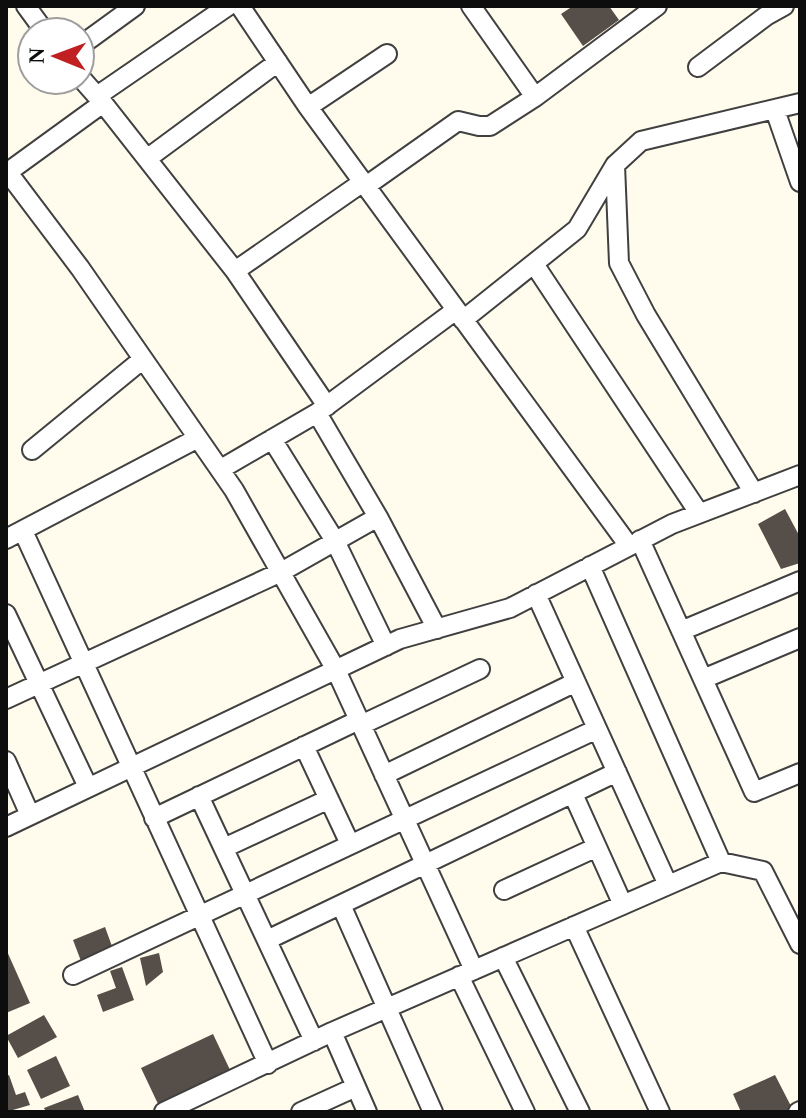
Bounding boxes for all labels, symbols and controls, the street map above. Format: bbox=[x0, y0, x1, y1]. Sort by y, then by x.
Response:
north arrow bbox=[16, 16, 96, 96]
text: N bbox=[24, 47, 49, 64]

